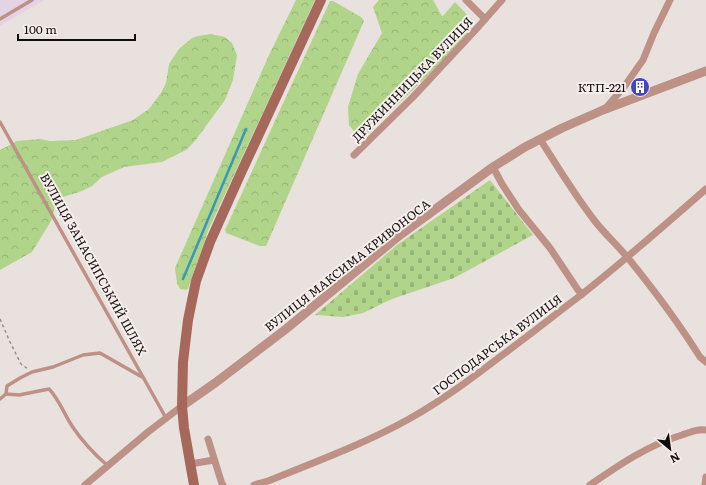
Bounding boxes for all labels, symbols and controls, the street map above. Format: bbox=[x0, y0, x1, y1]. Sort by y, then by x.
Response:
street label: ДРУЖИННИЦЬКА ВУЛИЦЯ bbox=[347, 13, 477, 145]
scale bar bbox=[18, 16, 135, 42]
text: 100 m bbox=[24, 20, 57, 38]
building icon: КТП-221 bbox=[629, 76, 651, 98]
place label: КТП-221 bbox=[578, 78, 626, 96]
street label: ВУЛИЦЯ ЗАНАСИПСЬКИЙ ШЛЯХ bbox=[36, 170, 152, 359]
street label: ВУЛИЦЯ МАКСИМА КРИВОНОСА bbox=[260, 195, 434, 335]
street label: ГОСПОДАРСЬКА ВУЛИЦЯ bbox=[429, 289, 565, 399]
north arrow bbox=[650, 429, 690, 469]
text: N bbox=[667, 449, 683, 468]

